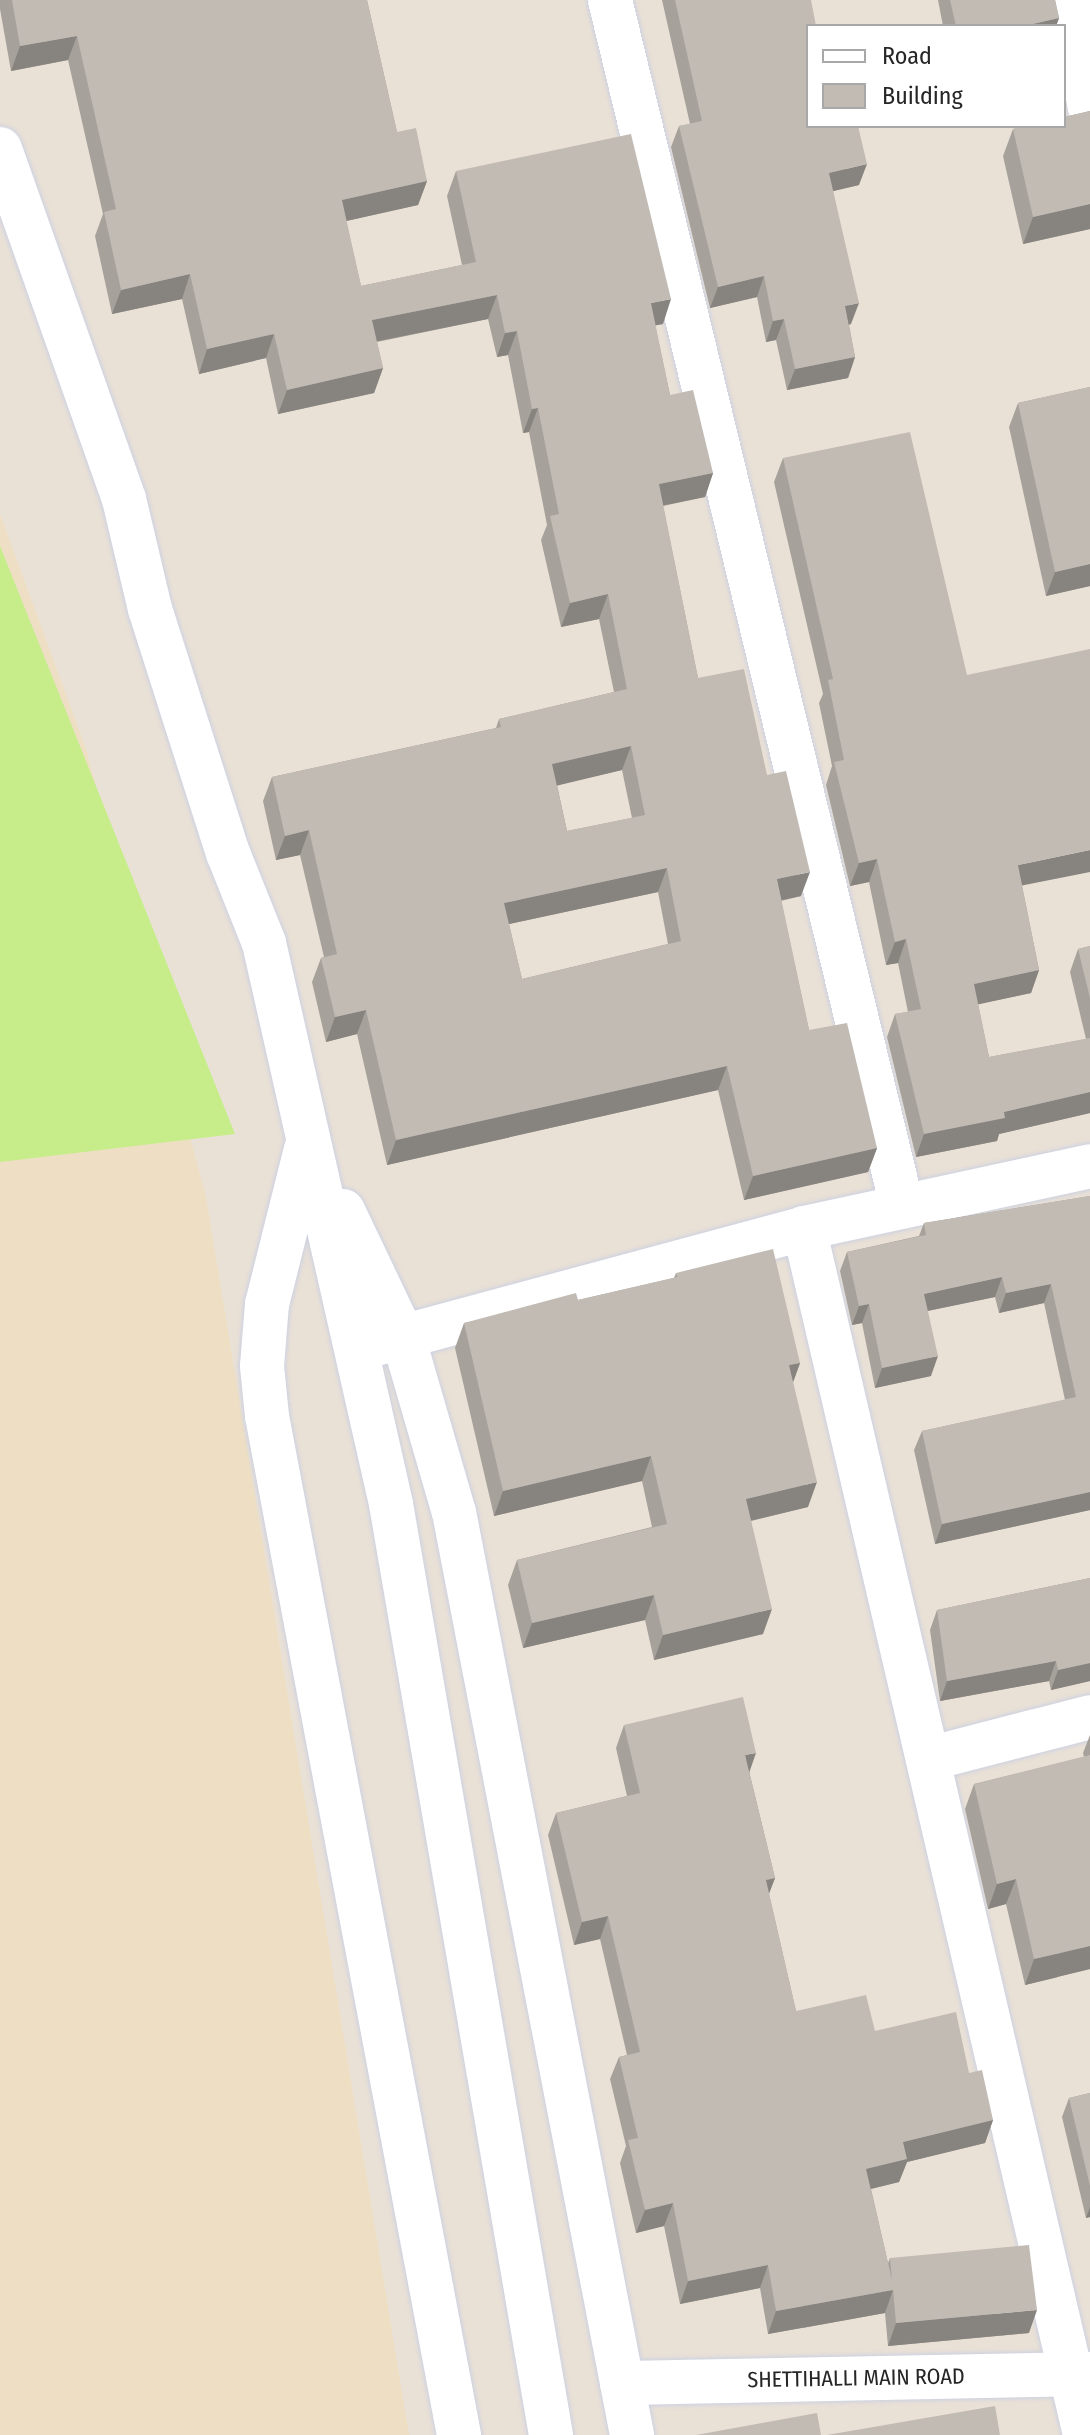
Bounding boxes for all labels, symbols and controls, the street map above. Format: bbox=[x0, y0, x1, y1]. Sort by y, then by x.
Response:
legend bbox=[806, 24, 1066, 128]
text: Road bbox=[882, 42, 932, 70]
text: Building bbox=[882, 82, 963, 110]
street label: SHETTIHALLI MAIN ROAD bbox=[747, 2363, 965, 2393]

